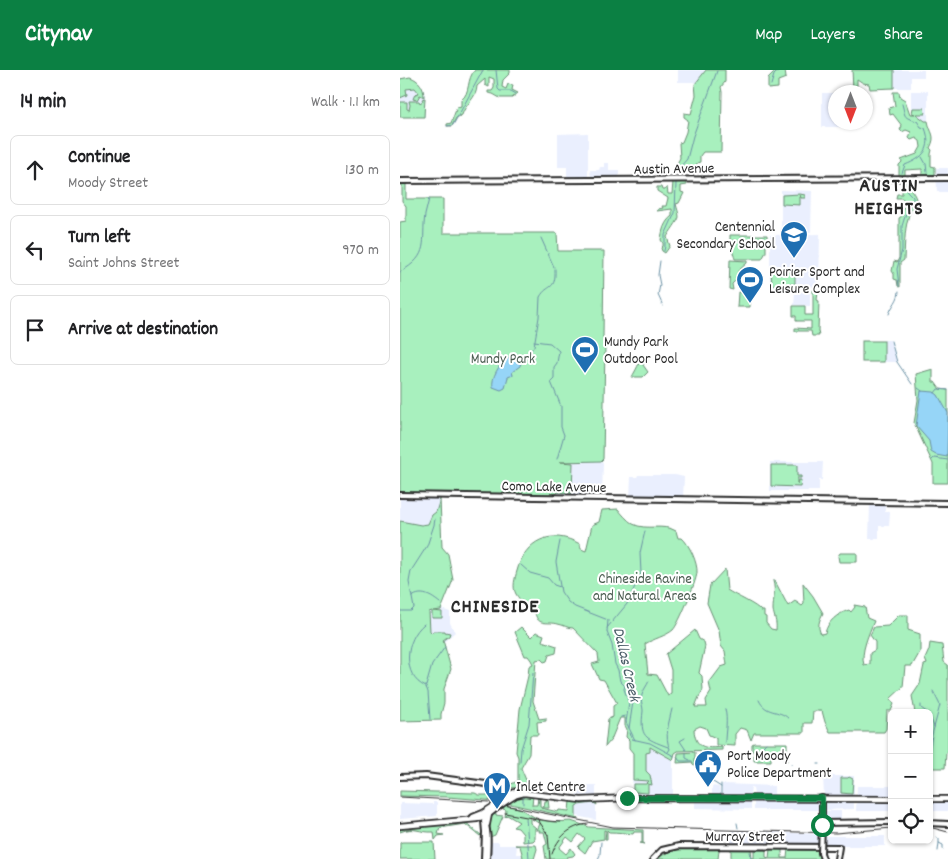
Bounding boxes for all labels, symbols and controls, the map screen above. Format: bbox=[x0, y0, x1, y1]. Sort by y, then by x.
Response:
text: Citynav bbox=[25, 18, 92, 52]
text: Map bbox=[755, 23, 782, 48]
text: Layers bbox=[810, 23, 856, 48]
text: Share bbox=[884, 23, 923, 48]
north arrow bbox=[828, 85, 873, 130]
text: 14 min bbox=[20, 88, 66, 118]
text: Walk · 1.1 km bbox=[311, 91, 380, 114]
text: Continue bbox=[68, 145, 130, 172]
icon: ahead bbox=[21, 156, 49, 184]
street label: Austin Avenue bbox=[634, 158, 715, 182]
text: 130 m bbox=[345, 159, 379, 182]
text: Moody Street bbox=[68, 172, 148, 195]
district label: AUSTIN HEIGHTS bbox=[854, 173, 924, 224]
place label: Centennial Secondary School bbox=[677, 217, 775, 256]
school or university icon: Centennial Secondary School bbox=[779, 220, 809, 259]
text: Turn left bbox=[68, 225, 131, 252]
icon: left bbox=[21, 236, 49, 264]
text: 970 m bbox=[342, 239, 379, 262]
text: Saint Johns Street bbox=[68, 252, 179, 275]
place label: Poirier Sport and Leisure Complex bbox=[769, 262, 865, 301]
sports icon: Poirier Sport and Leisure Complex bbox=[735, 265, 765, 304]
icon: arrive bbox=[21, 316, 49, 344]
text: Arrive at destination bbox=[68, 317, 218, 344]
place label: Mundy Park Outdoor Pool bbox=[604, 332, 678, 371]
sports icon: Mundy Park Outdoor Pool bbox=[570, 335, 600, 374]
park label: Mundy Park bbox=[471, 349, 535, 371]
street label: Como Lake Avenue bbox=[501, 476, 607, 500]
park label: Chineside Ravine and Natural Areas bbox=[593, 569, 697, 608]
district label: CHINESIDE bbox=[451, 594, 539, 622]
water label: Dallas Creek bbox=[606, 625, 646, 705]
map controls bbox=[888, 709, 933, 844]
button: + bbox=[888, 709, 933, 754]
place label: Port Moody Police Department bbox=[727, 746, 832, 785]
public building icon: Port Moody Police Department bbox=[693, 749, 723, 788]
button: − bbox=[888, 754, 933, 799]
metro station icon: Inlet Centre bbox=[482, 771, 512, 810]
place label: Inlet Centre bbox=[516, 777, 586, 799]
route end bbox=[616, 787, 639, 810]
button: locate bbox=[888, 799, 933, 844]
route start bbox=[811, 814, 834, 837]
street label: Murray Street bbox=[705, 827, 785, 849]

